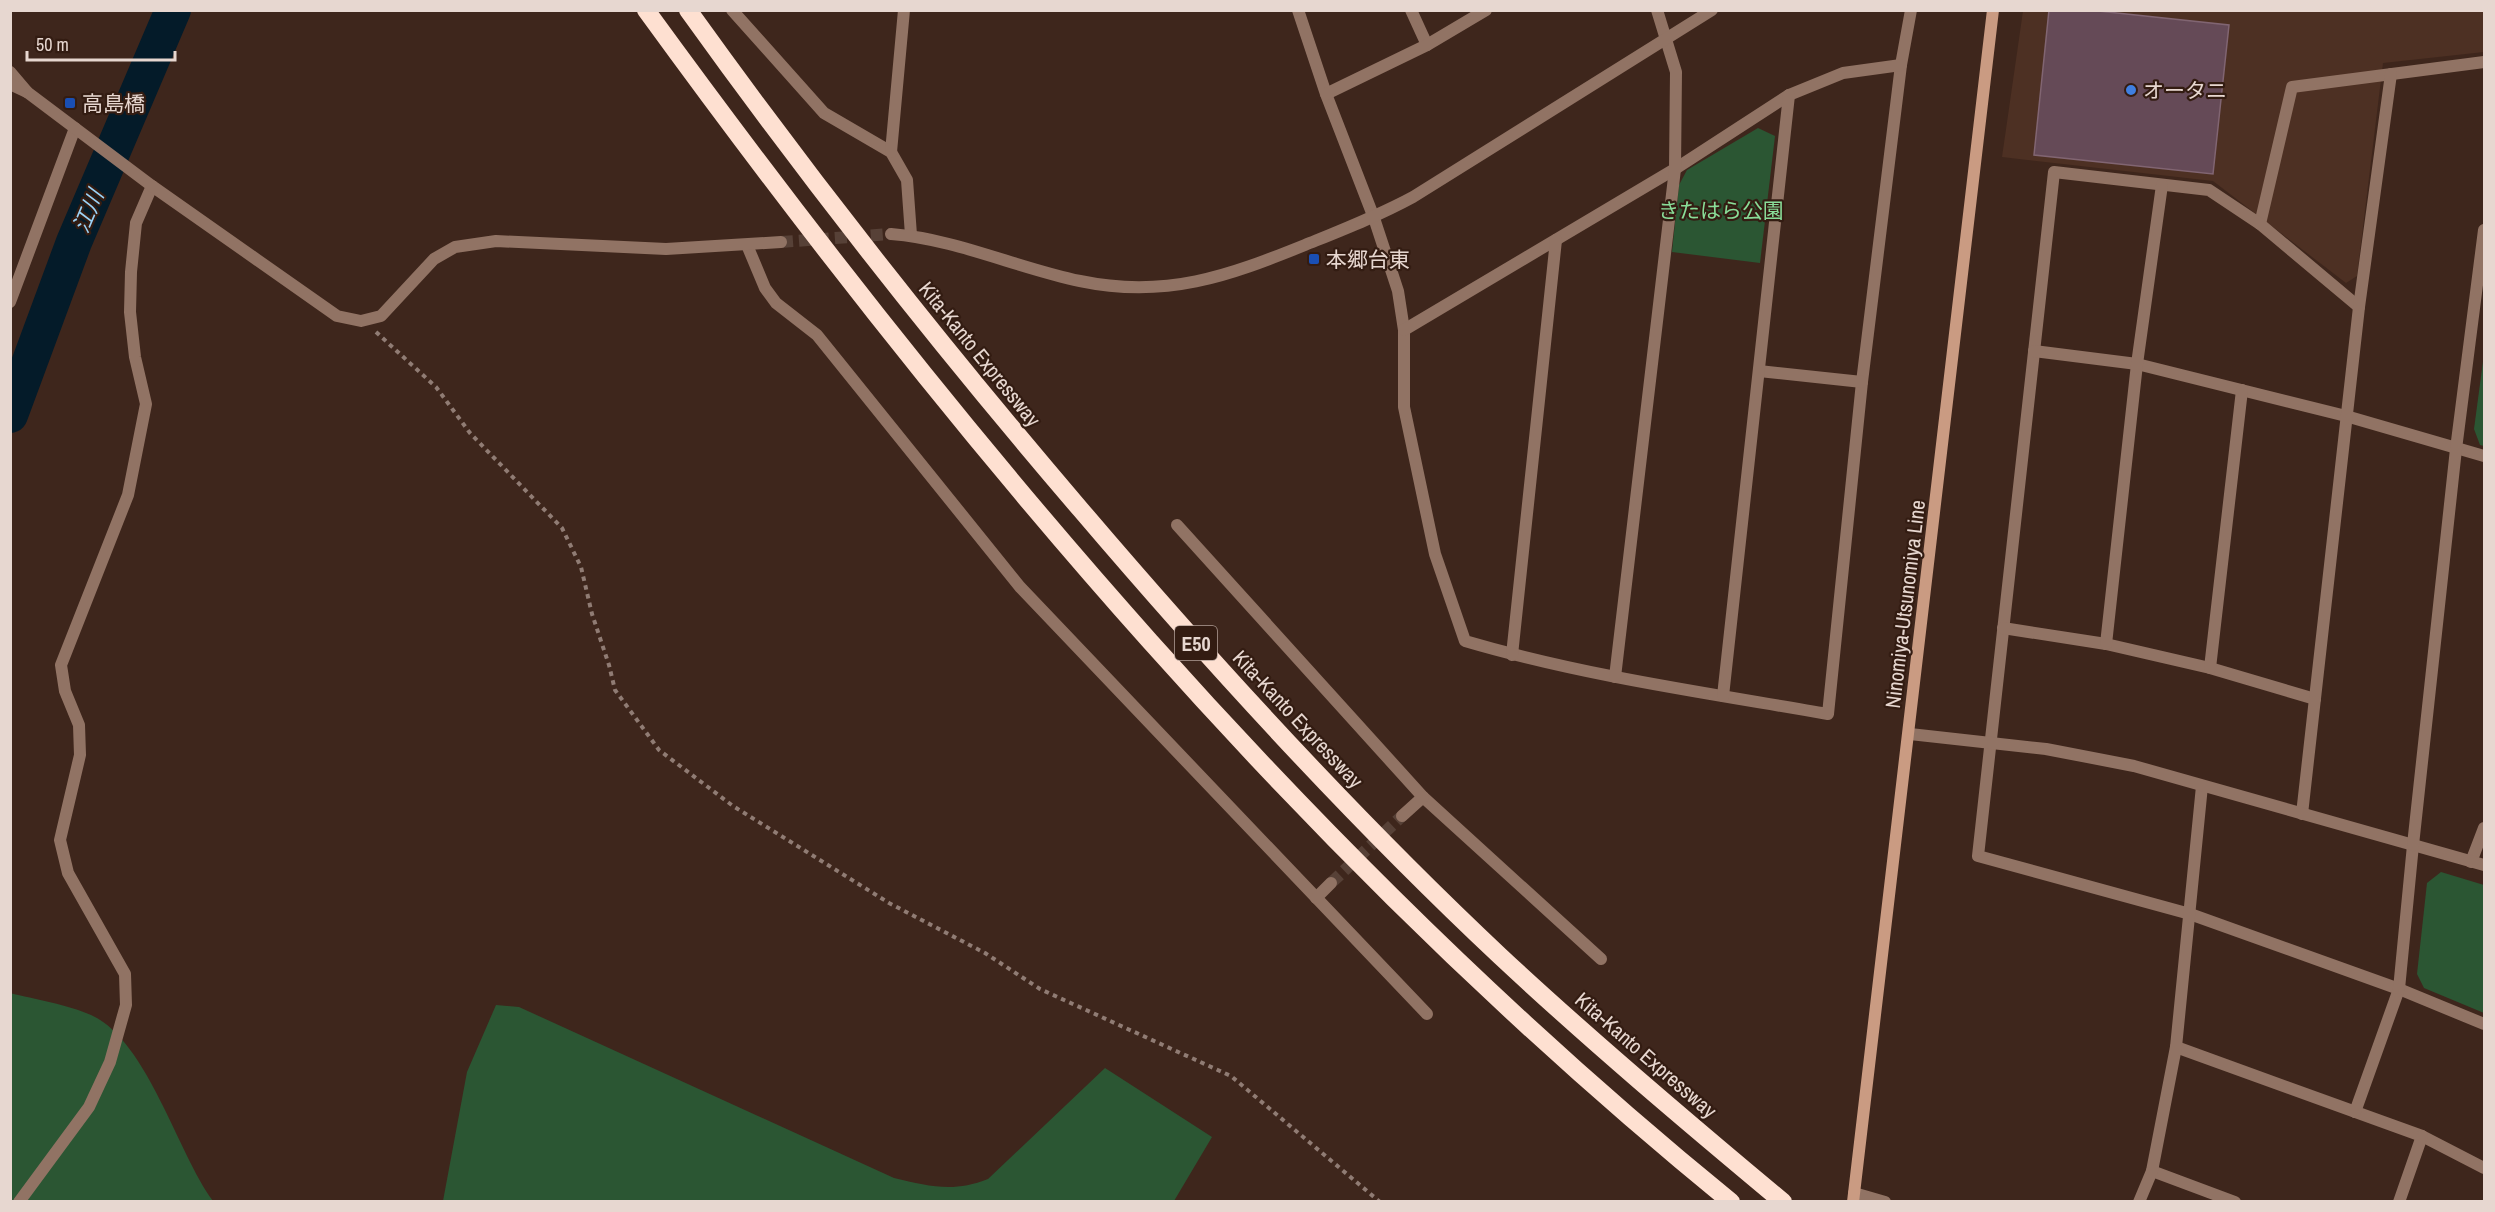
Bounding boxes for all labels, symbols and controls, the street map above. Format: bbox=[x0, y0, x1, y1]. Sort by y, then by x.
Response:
scale bar bbox=[27, 24, 176, 62]
text: 50 m bbox=[36, 32, 69, 57]
place label: オータニ bbox=[2143, 76, 2227, 105]
marker: オータニ bbox=[2124, 83, 2138, 97]
place label: 高島橋 bbox=[82, 89, 145, 118]
marker: 高島橋 bbox=[63, 96, 77, 110]
water label: 江川 bbox=[66, 183, 111, 237]
park label: きたはら公園 bbox=[1658, 196, 1784, 225]
place label: 本郷台東 bbox=[1326, 245, 1410, 274]
marker: 本郷台東 bbox=[1307, 252, 1321, 266]
street label: Kita-Kanto Expressway bbox=[912, 275, 1048, 433]
street label: Ninomiya-Utsunomiya Line bbox=[1878, 498, 1932, 710]
road number: E50 bbox=[1175, 626, 1217, 660]
street label: Kita-Kanto Expressway bbox=[1226, 644, 1370, 795]
street label: Kita-Kanto Expressway bbox=[1569, 985, 1723, 1125]

